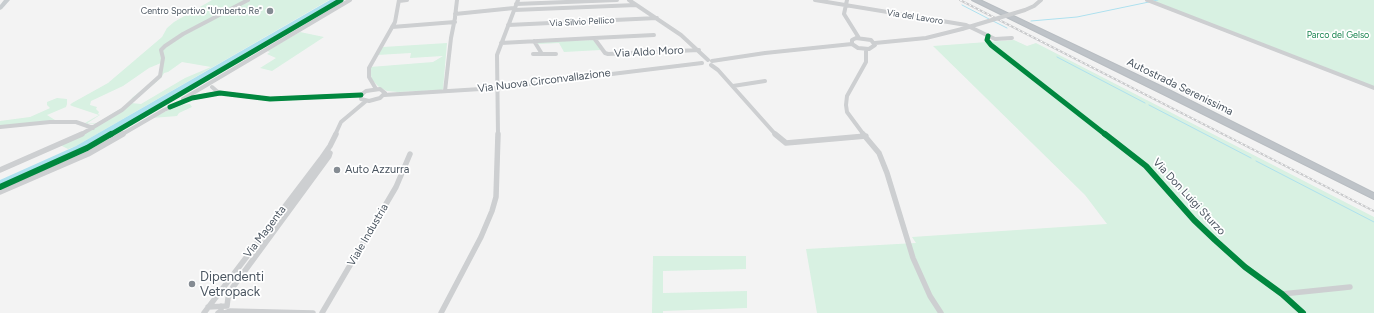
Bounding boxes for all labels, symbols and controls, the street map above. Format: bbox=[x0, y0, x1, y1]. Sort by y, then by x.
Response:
place label: Centro Sportivo "Umberto Re" bbox=[141, 6, 262, 16]
marker: Centro Sportivo "Umberto Re" bbox=[265, 6, 275, 16]
street label: Via del Lavoro bbox=[886, 7, 944, 27]
street label: Via Silvio Pellico bbox=[549, 15, 615, 29]
park label: Parco del Gelso bbox=[1307, 30, 1369, 40]
street label: Via Aldo Moro bbox=[614, 44, 684, 60]
street label: Autostrada Serenissima bbox=[1125, 56, 1235, 118]
street label: Via Nuova Circonvallazione bbox=[477, 66, 611, 96]
street label: Via Don Luigi Sturzo bbox=[1150, 156, 1228, 238]
place label: Auto Azzurra bbox=[345, 163, 409, 177]
marker: Auto Azzurra bbox=[332, 165, 342, 175]
street label: Viale Industria bbox=[345, 201, 391, 269]
street label: Via Magenta bbox=[241, 203, 289, 261]
place label: Dipendenti Vetropack bbox=[200, 269, 264, 300]
marker: Dipendenti Vetropack bbox=[187, 279, 197, 289]

